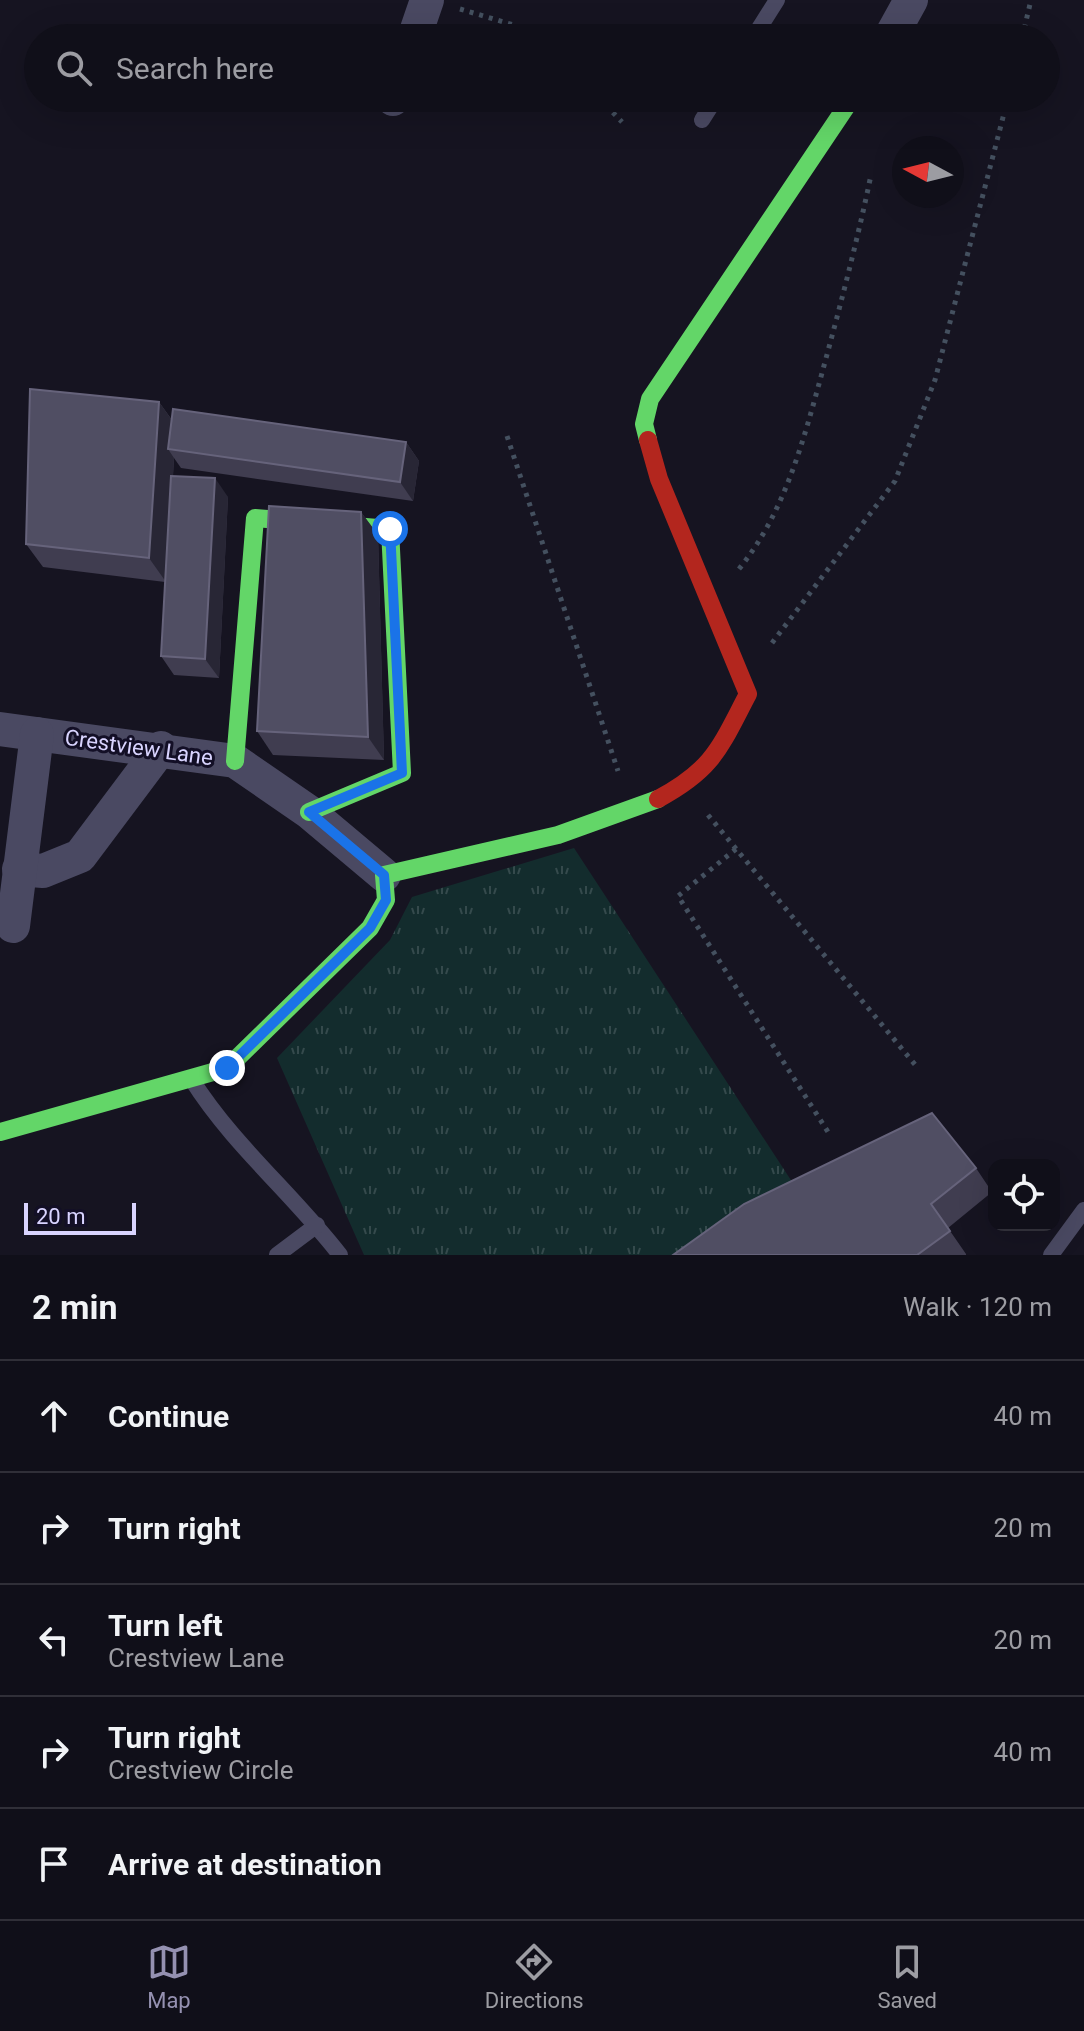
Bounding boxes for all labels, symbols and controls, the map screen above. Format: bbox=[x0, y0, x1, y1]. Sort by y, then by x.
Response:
search box bbox=[24, 24, 1060, 112]
icon: search bbox=[52, 46, 96, 90]
text: Search here bbox=[116, 51, 274, 86]
north arrow bbox=[892, 136, 964, 208]
route start bbox=[372, 511, 408, 547]
street label: Crestview Lane bbox=[63, 725, 214, 770]
route end bbox=[209, 1050, 245, 1086]
map controls bbox=[988, 1159, 1060, 1231]
button: locate bbox=[988, 1159, 1060, 1231]
scale bar bbox=[24, 1199, 136, 1235]
text: 20 m bbox=[36, 1204, 85, 1229]
text: 2 min bbox=[32, 1287, 117, 1327]
text: Walk · 120 m bbox=[903, 1292, 1052, 1322]
icon: ahead bbox=[32, 1394, 76, 1438]
text: Continue bbox=[108, 1399, 229, 1434]
text: 40 m bbox=[994, 1401, 1052, 1431]
icon: right bbox=[32, 1506, 76, 1550]
text: Turn right bbox=[108, 1511, 241, 1546]
text: 20 m bbox=[994, 1513, 1052, 1543]
text: Turn left bbox=[108, 1608, 223, 1643]
icon: left bbox=[32, 1618, 76, 1662]
text: 20 m bbox=[994, 1625, 1052, 1655]
text: Crestview Lane bbox=[108, 1643, 284, 1673]
text: Turn right bbox=[108, 1720, 241, 1755]
icon: right bbox=[32, 1730, 76, 1774]
text: 40 m bbox=[994, 1737, 1052, 1767]
text: Crestview Circle bbox=[108, 1755, 293, 1785]
icon: arrive bbox=[32, 1842, 76, 1886]
text: Arrive at destination bbox=[108, 1847, 382, 1882]
tab: Map bbox=[147, 1940, 191, 2013]
tab: Directions bbox=[485, 1940, 584, 2013]
tab: Saved bbox=[878, 1940, 937, 2013]

